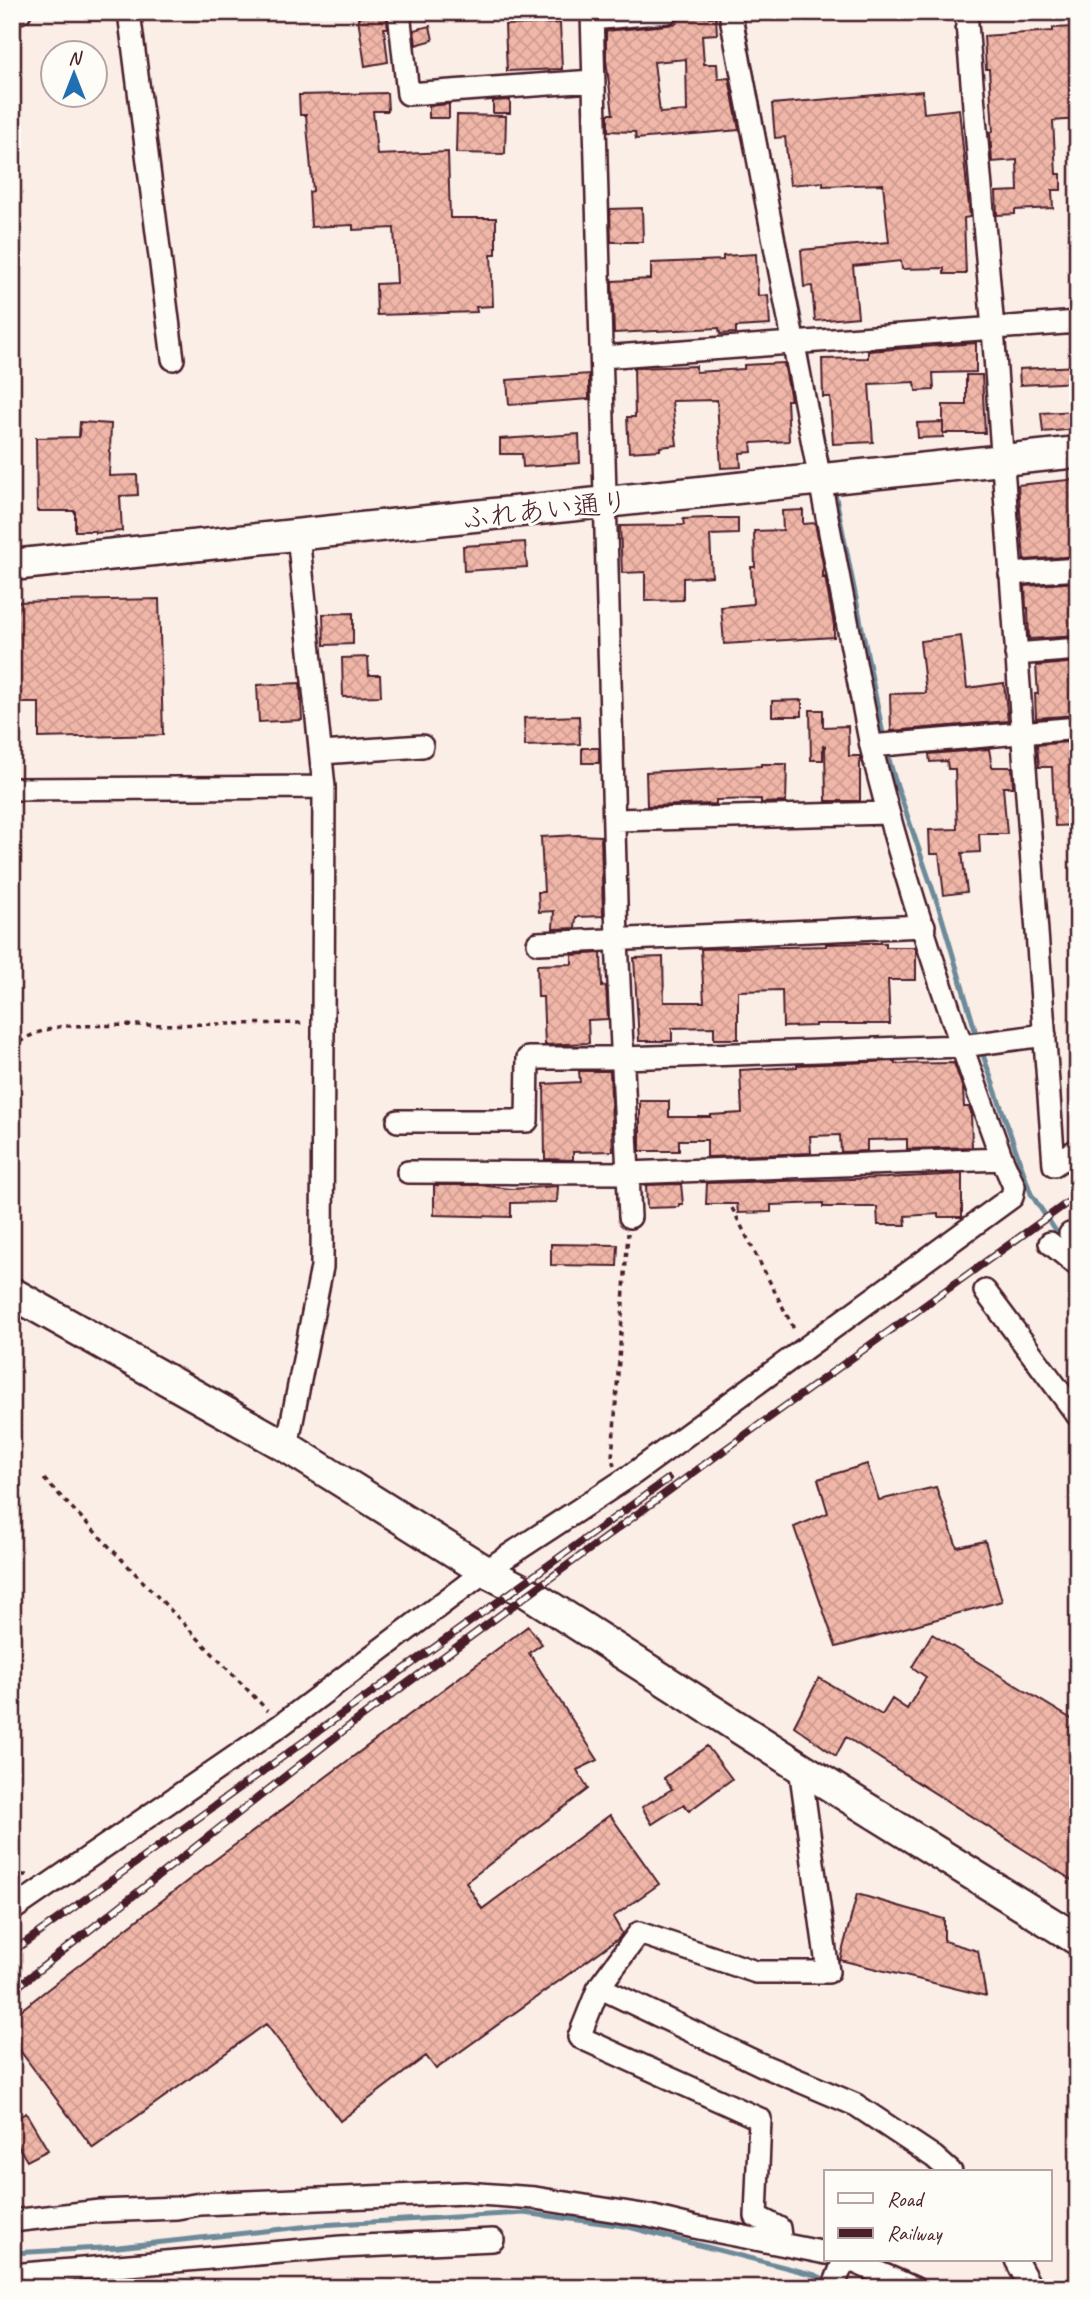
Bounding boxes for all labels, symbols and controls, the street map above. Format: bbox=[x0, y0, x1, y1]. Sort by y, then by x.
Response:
north arrow bbox=[38, 38, 108, 108]
text: N bbox=[68, 46, 83, 70]
street label: ふれあい通り bbox=[460, 484, 630, 536]
legend bbox=[824, 2170, 1052, 2262]
text: Road bbox=[887, 2186, 926, 2212]
text: Railway bbox=[887, 2220, 943, 2246]

